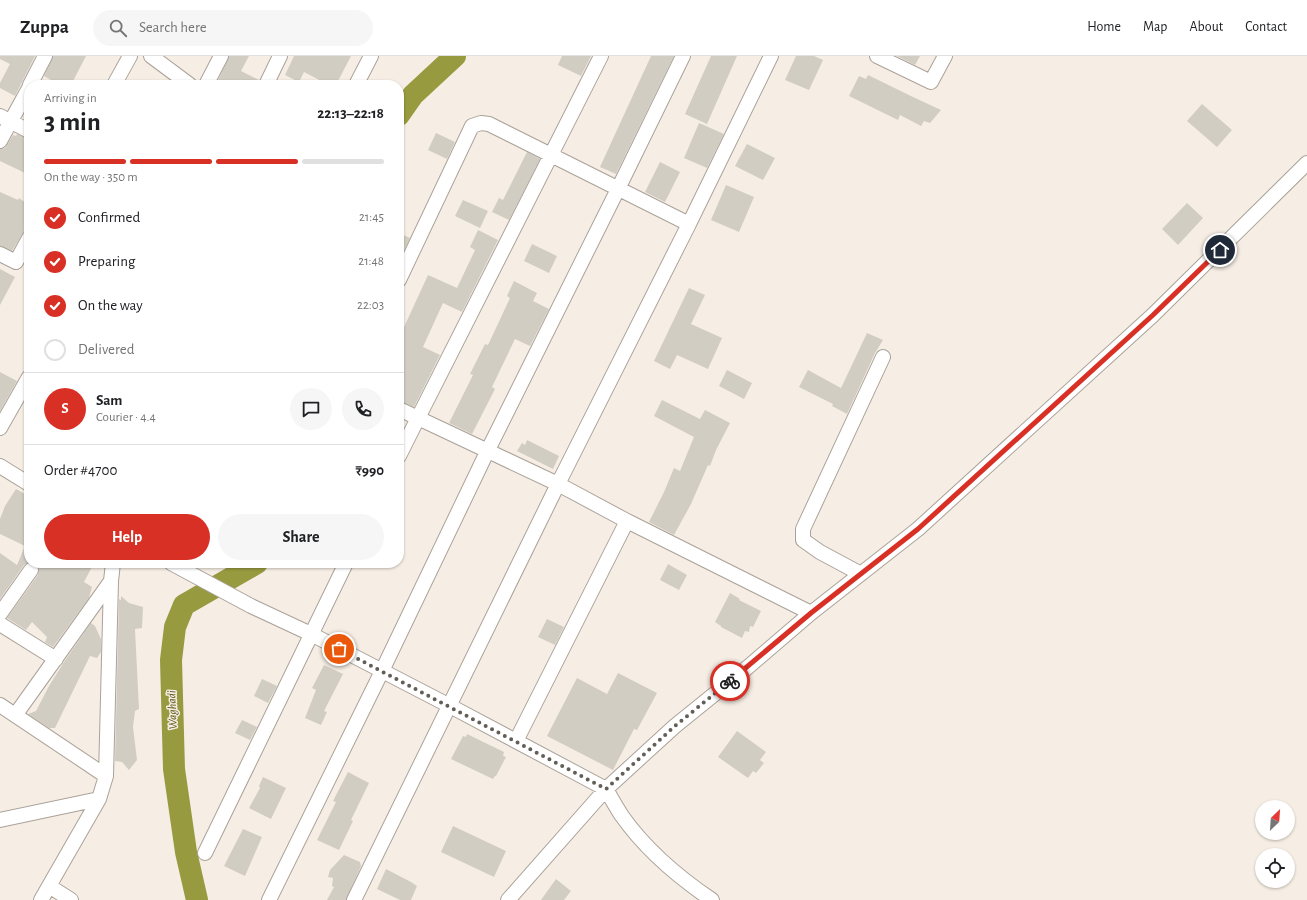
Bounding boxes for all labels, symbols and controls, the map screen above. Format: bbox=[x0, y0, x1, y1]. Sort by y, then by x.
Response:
search box bbox=[93, 10, 373, 46]
icon: search bbox=[107, 17, 129, 39]
text: Zuppa bbox=[20, 18, 69, 37]
text: Search here bbox=[139, 20, 207, 35]
text: Home bbox=[1087, 20, 1121, 34]
text: Map bbox=[1143, 20, 1167, 34]
text: About bbox=[1189, 20, 1223, 34]
text: Contact bbox=[1245, 20, 1287, 34]
text: Arriving in bbox=[44, 92, 97, 105]
text: 22:13–22:18 bbox=[317, 106, 384, 121]
text: 3 min bbox=[44, 109, 101, 135]
text: On the way · 350 m bbox=[44, 171, 138, 184]
icon: check bbox=[44, 207, 66, 229]
text: Confirmed bbox=[78, 210, 140, 225]
text: 21:45 bbox=[359, 211, 384, 224]
pin bbox=[1203, 233, 1237, 267]
icon: home bbox=[1209, 239, 1231, 261]
icon: check bbox=[44, 251, 66, 273]
text: Preparing bbox=[78, 254, 135, 269]
text: 21:48 bbox=[358, 255, 384, 268]
icon: check bbox=[44, 295, 66, 317]
text: On the way bbox=[78, 298, 143, 313]
text: 22:03 bbox=[357, 299, 384, 312]
text: Delivered bbox=[78, 342, 135, 357]
button: chat bbox=[290, 388, 332, 430]
button: phone bbox=[342, 388, 384, 430]
text: Sam bbox=[96, 393, 122, 408]
text: S bbox=[61, 401, 69, 416]
text: Courier · 4.4 bbox=[96, 411, 156, 424]
text: Order #4700 bbox=[44, 463, 117, 478]
text: ₹990 bbox=[355, 463, 384, 478]
button: Help bbox=[44, 514, 210, 560]
button: Share bbox=[218, 514, 384, 560]
pin bbox=[322, 632, 356, 666]
icon: bag bbox=[328, 638, 350, 660]
courier bbox=[710, 661, 750, 701]
icon: bike bbox=[719, 670, 741, 692]
water label: Waghadi bbox=[165, 690, 179, 730]
north arrow bbox=[1255, 800, 1295, 840]
map controls bbox=[1255, 800, 1295, 888]
button: locate bbox=[1255, 848, 1295, 888]

